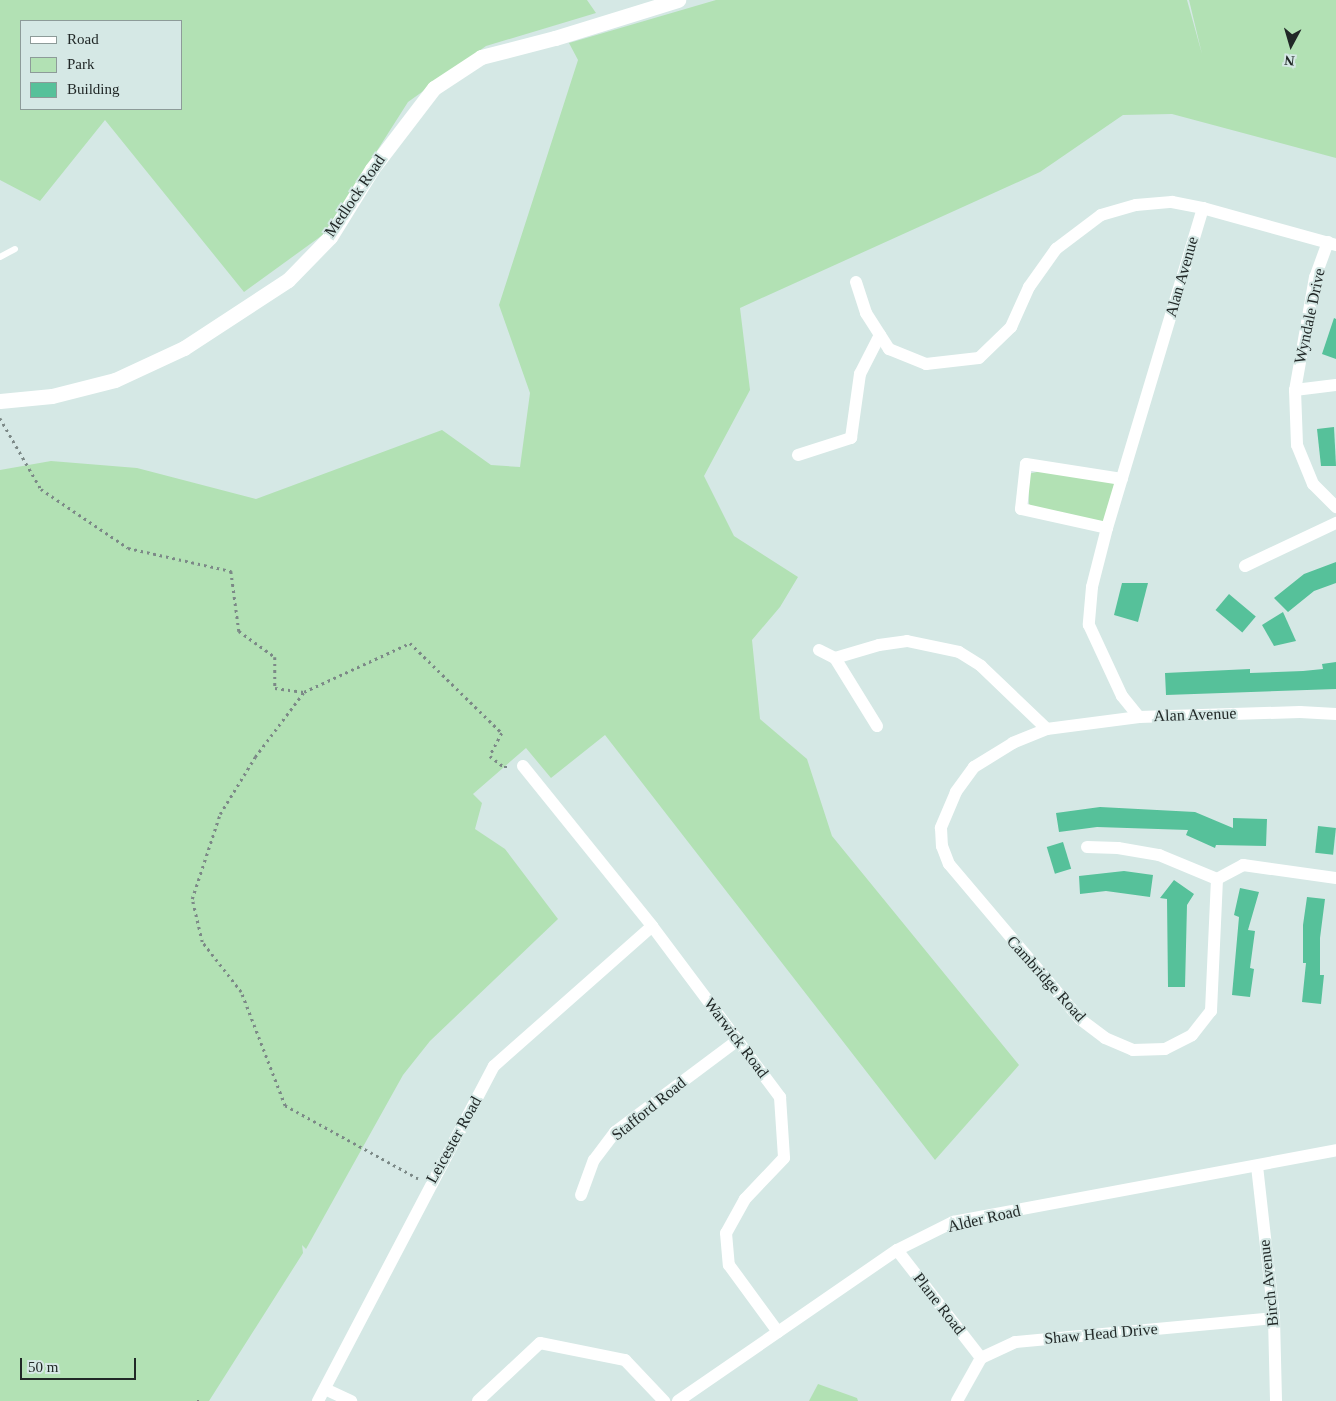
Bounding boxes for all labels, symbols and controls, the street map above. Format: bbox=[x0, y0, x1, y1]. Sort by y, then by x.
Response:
legend bbox=[20, 20, 182, 110]
north arrow bbox=[1266, 20, 1316, 70]
text: Road bbox=[67, 31, 99, 47]
text: N bbox=[1284, 52, 1295, 68]
text: Park bbox=[67, 56, 95, 72]
text: Building bbox=[67, 81, 120, 97]
street label: Medlock Road bbox=[321, 151, 389, 241]
street label: Alan Avenue bbox=[1161, 234, 1203, 320]
street label: Wyndale Drive bbox=[1291, 266, 1329, 366]
street label: Alan Avenue bbox=[1153, 704, 1237, 726]
street label: Cambridge Road bbox=[1002, 932, 1090, 1026]
street label: Warwick Road bbox=[700, 994, 772, 1082]
street label: Stafford Road bbox=[608, 1073, 690, 1145]
street label: Leicester Road bbox=[422, 1093, 486, 1187]
street label: Alder Road bbox=[946, 1201, 1022, 1237]
street label: Birch Avenue bbox=[1255, 1238, 1283, 1328]
street label: Plane Road bbox=[909, 1269, 969, 1339]
street label: Shaw Head Drive bbox=[1044, 1319, 1158, 1349]
scale bar bbox=[22, 1348, 139, 1380]
text: 50 m bbox=[28, 1359, 58, 1375]

